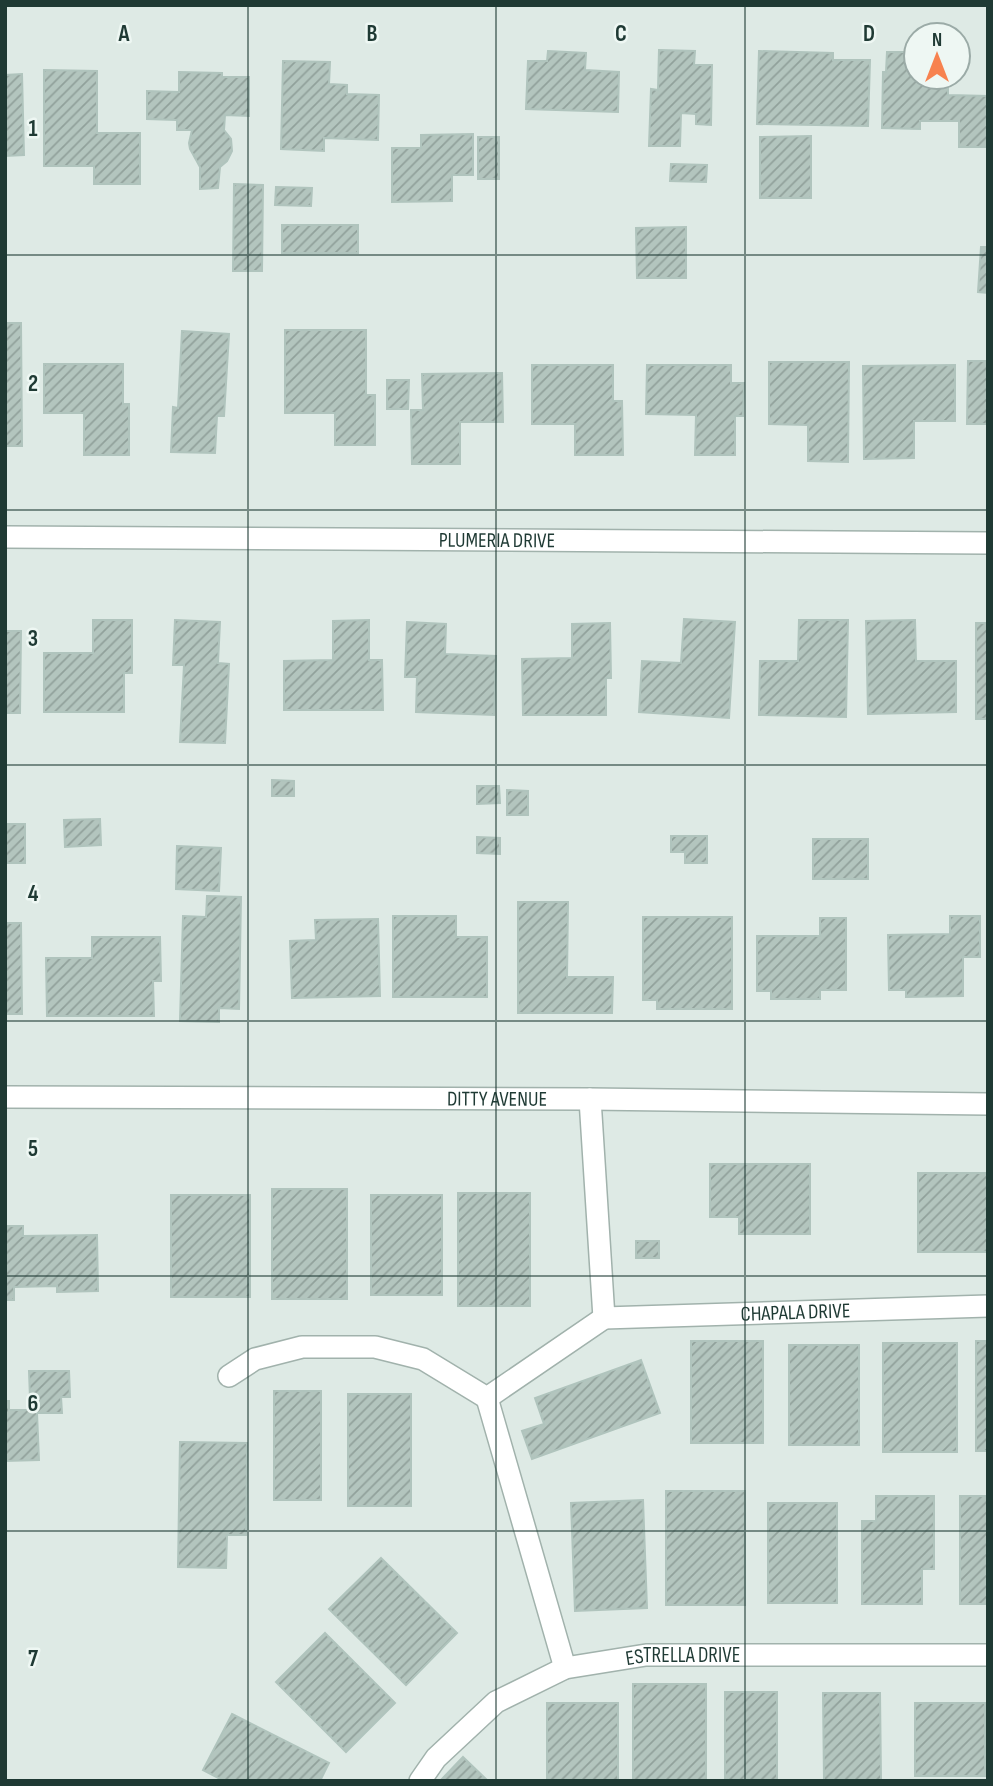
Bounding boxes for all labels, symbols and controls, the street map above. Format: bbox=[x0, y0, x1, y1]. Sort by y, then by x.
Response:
text: A bbox=[118, 20, 131, 48]
text: B bbox=[367, 20, 378, 48]
text: C bbox=[615, 20, 627, 48]
text: D bbox=[863, 20, 875, 48]
north arrow bbox=[902, 21, 972, 91]
text: N bbox=[932, 29, 942, 52]
text: 1 bbox=[28, 115, 38, 143]
text: 2 bbox=[28, 370, 38, 398]
street label: PLUMERIA DRIVE bbox=[439, 528, 555, 553]
text: 3 bbox=[28, 625, 38, 653]
text: 4 bbox=[28, 880, 39, 908]
street label: DITTY AVENUE bbox=[447, 1087, 547, 1112]
text: 5 bbox=[28, 1135, 38, 1163]
street label: CHAPALA DRIVE bbox=[740, 1298, 851, 1327]
text: 6 bbox=[28, 1390, 38, 1418]
street label: ESTRELLA DRIVE bbox=[624, 1643, 740, 1671]
text: 7 bbox=[28, 1645, 38, 1673]

